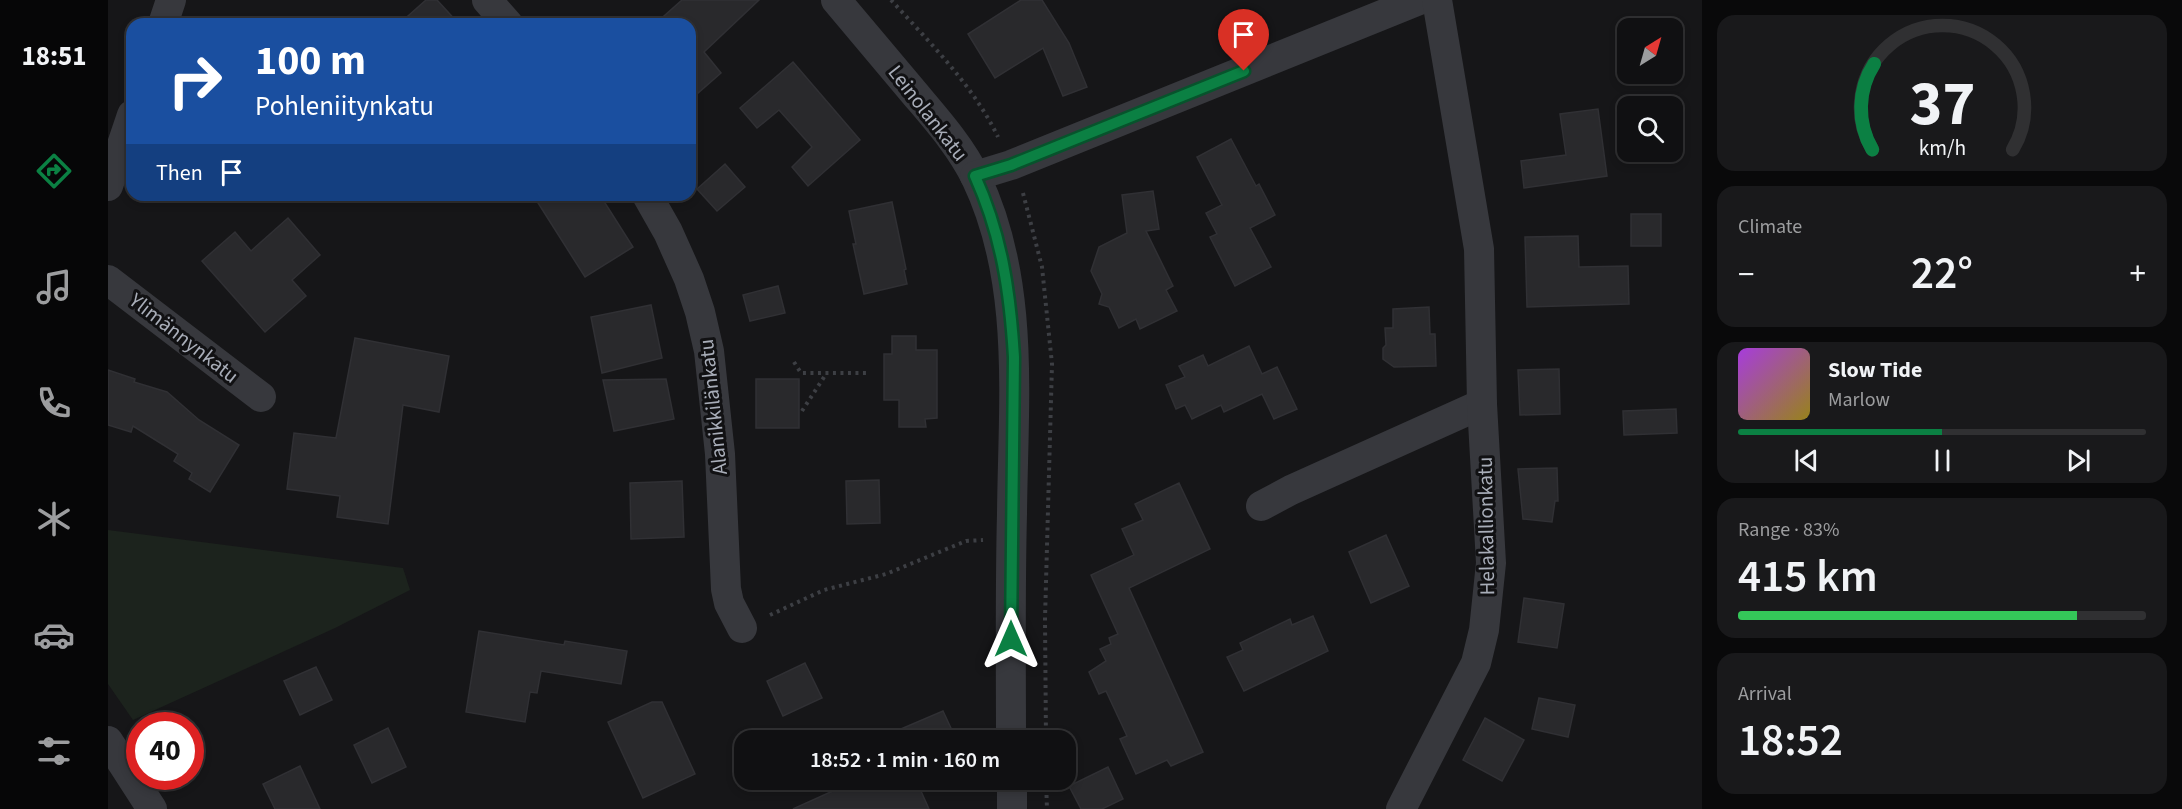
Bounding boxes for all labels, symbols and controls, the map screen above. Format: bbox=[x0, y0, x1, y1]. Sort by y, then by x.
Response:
pin bbox=[1218, 9, 1269, 71]
icon: arrive bbox=[1227, 18, 1260, 51]
north arrow bbox=[1617, 18, 1683, 84]
map controls bbox=[1617, 18, 1683, 162]
text: 100 m bbox=[255, 31, 366, 91]
text: 18:51 bbox=[21, 37, 87, 76]
icon: right bbox=[156, 42, 234, 120]
street label: Leinolankatu bbox=[881, 59, 975, 167]
text: 37 bbox=[1909, 60, 1975, 149]
text: Pohleniitynkatu bbox=[255, 87, 434, 126]
button: search bbox=[1617, 96, 1683, 162]
text: km/h bbox=[1918, 133, 1966, 164]
icon: directions bbox=[33, 150, 75, 192]
icon: arrive bbox=[215, 156, 248, 189]
text: Then bbox=[156, 157, 203, 189]
text: Climate bbox=[1738, 213, 1802, 241]
text: 22° bbox=[1911, 242, 1973, 306]
text: − bbox=[1738, 251, 1754, 298]
text: + bbox=[2130, 251, 2146, 298]
icon: music bbox=[33, 266, 75, 308]
street label: Ylimännynkatu bbox=[122, 285, 245, 390]
street label: Alanikkilänkatu bbox=[691, 338, 735, 476]
text: Slow Tide bbox=[1828, 354, 1922, 386]
icon: phone bbox=[33, 382, 75, 424]
text: Marlow bbox=[1828, 386, 1890, 414]
icon: previous bbox=[1790, 444, 1823, 477]
icon: pause bbox=[1926, 444, 1959, 477]
icon: next bbox=[2062, 444, 2095, 477]
street label: Helakallionkatu bbox=[1470, 456, 1502, 596]
icon: climate bbox=[33, 498, 75, 540]
text: Range · 83% bbox=[1738, 516, 1839, 544]
text: 415 km bbox=[1738, 545, 1878, 609]
position arrow bbox=[979, 607, 1043, 671]
icon: car bbox=[33, 614, 75, 656]
text: Arrival bbox=[1738, 680, 1792, 708]
text: 18:52 bbox=[1738, 709, 1843, 773]
speed limit sign: 40 bbox=[126, 712, 204, 790]
icon: filters bbox=[33, 730, 75, 772]
text: 18:52 · 1 min · 160 m bbox=[810, 744, 1000, 776]

